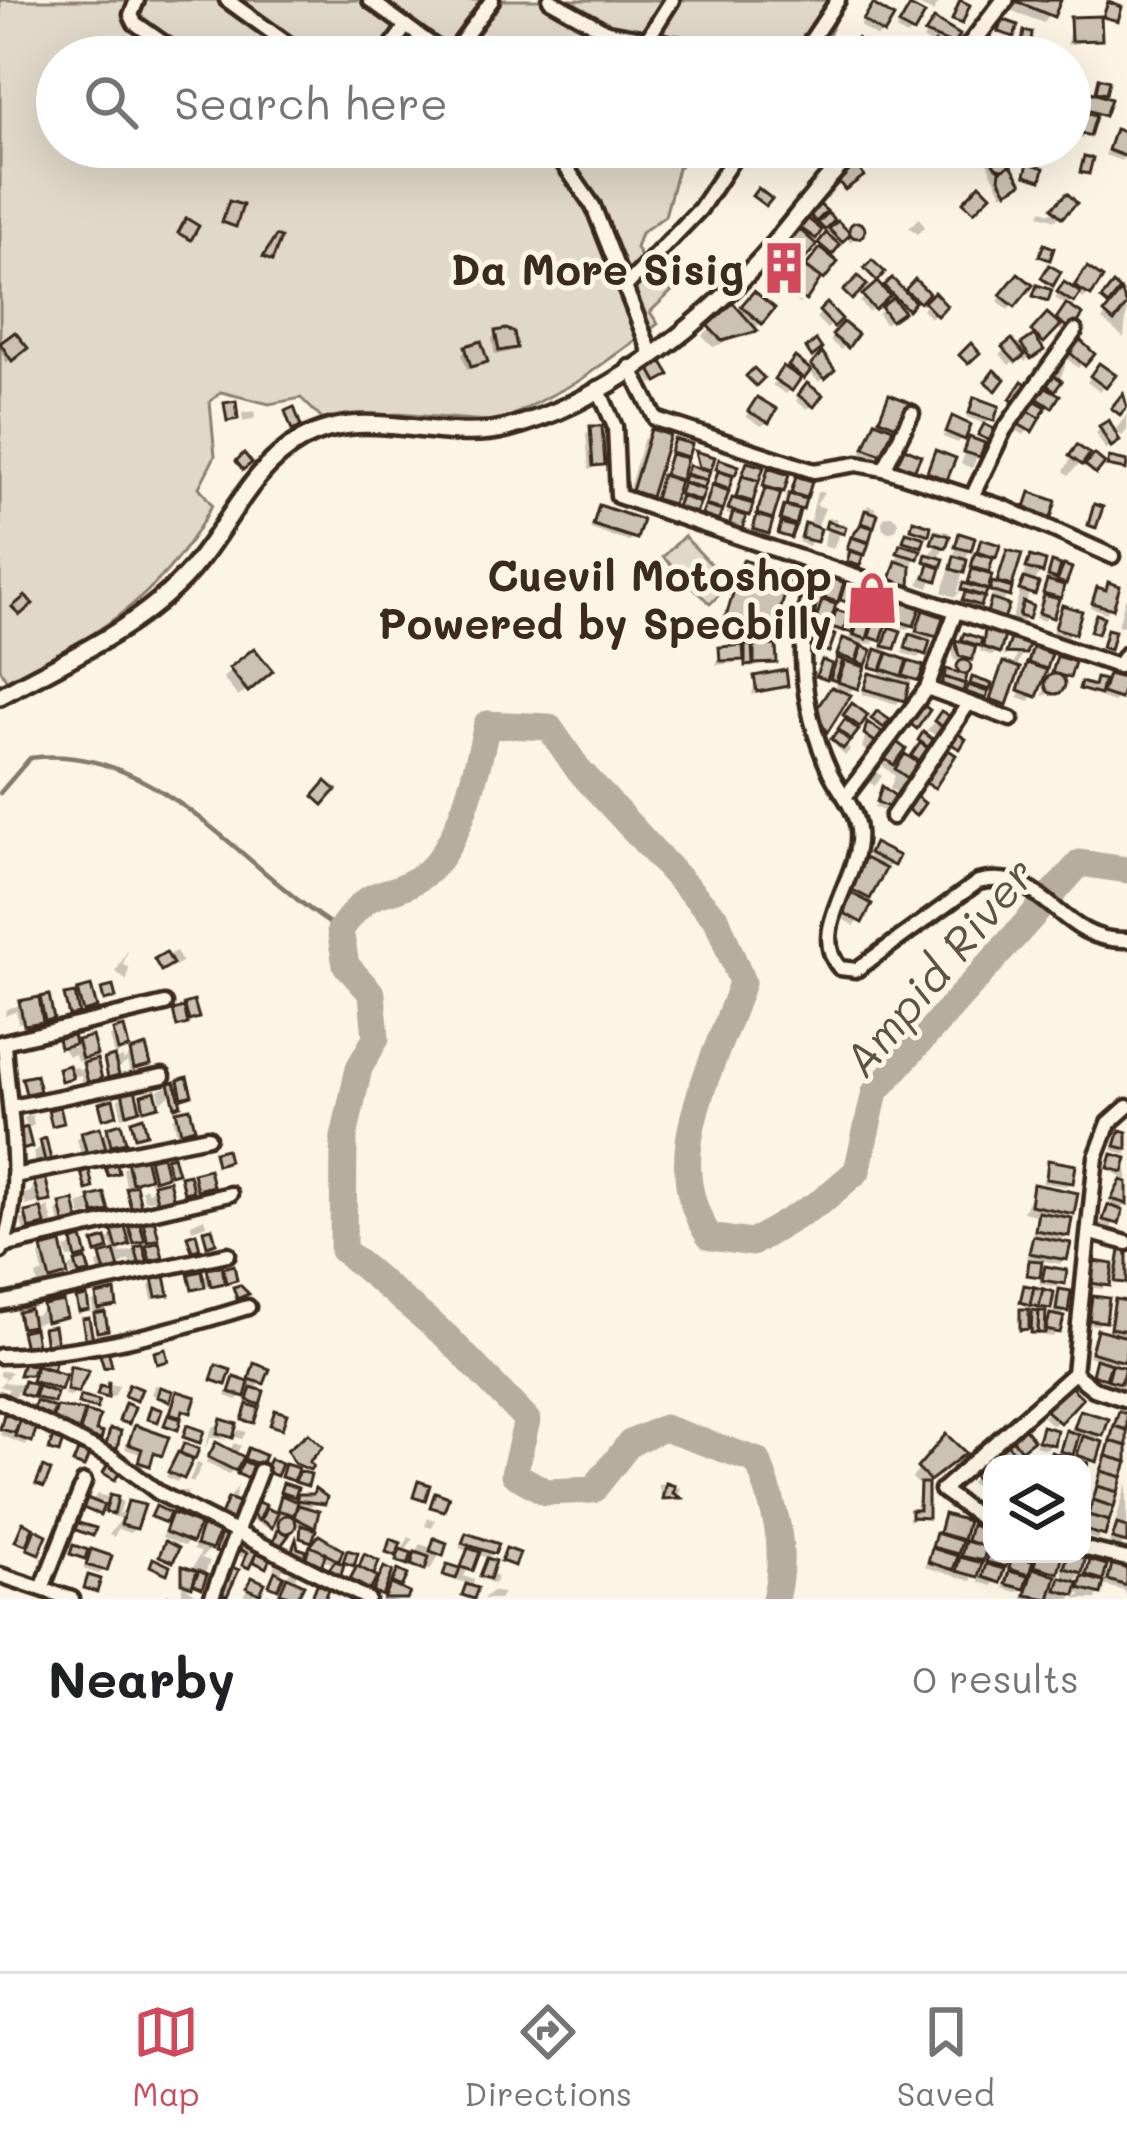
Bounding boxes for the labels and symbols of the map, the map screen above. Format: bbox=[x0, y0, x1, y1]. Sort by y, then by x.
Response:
building icon: Da More Sisig bbox=[755, 239, 813, 297]
place label: Da More Sisig bbox=[451, 241, 744, 296]
place label: Cuevil Motoshop Powered by Specbilly bbox=[378, 547, 832, 650]
shop icon: Cuevil Motoshop Powered by Specbilly bbox=[843, 569, 901, 627]
water label: Ampid River bbox=[830, 845, 1046, 1087]

